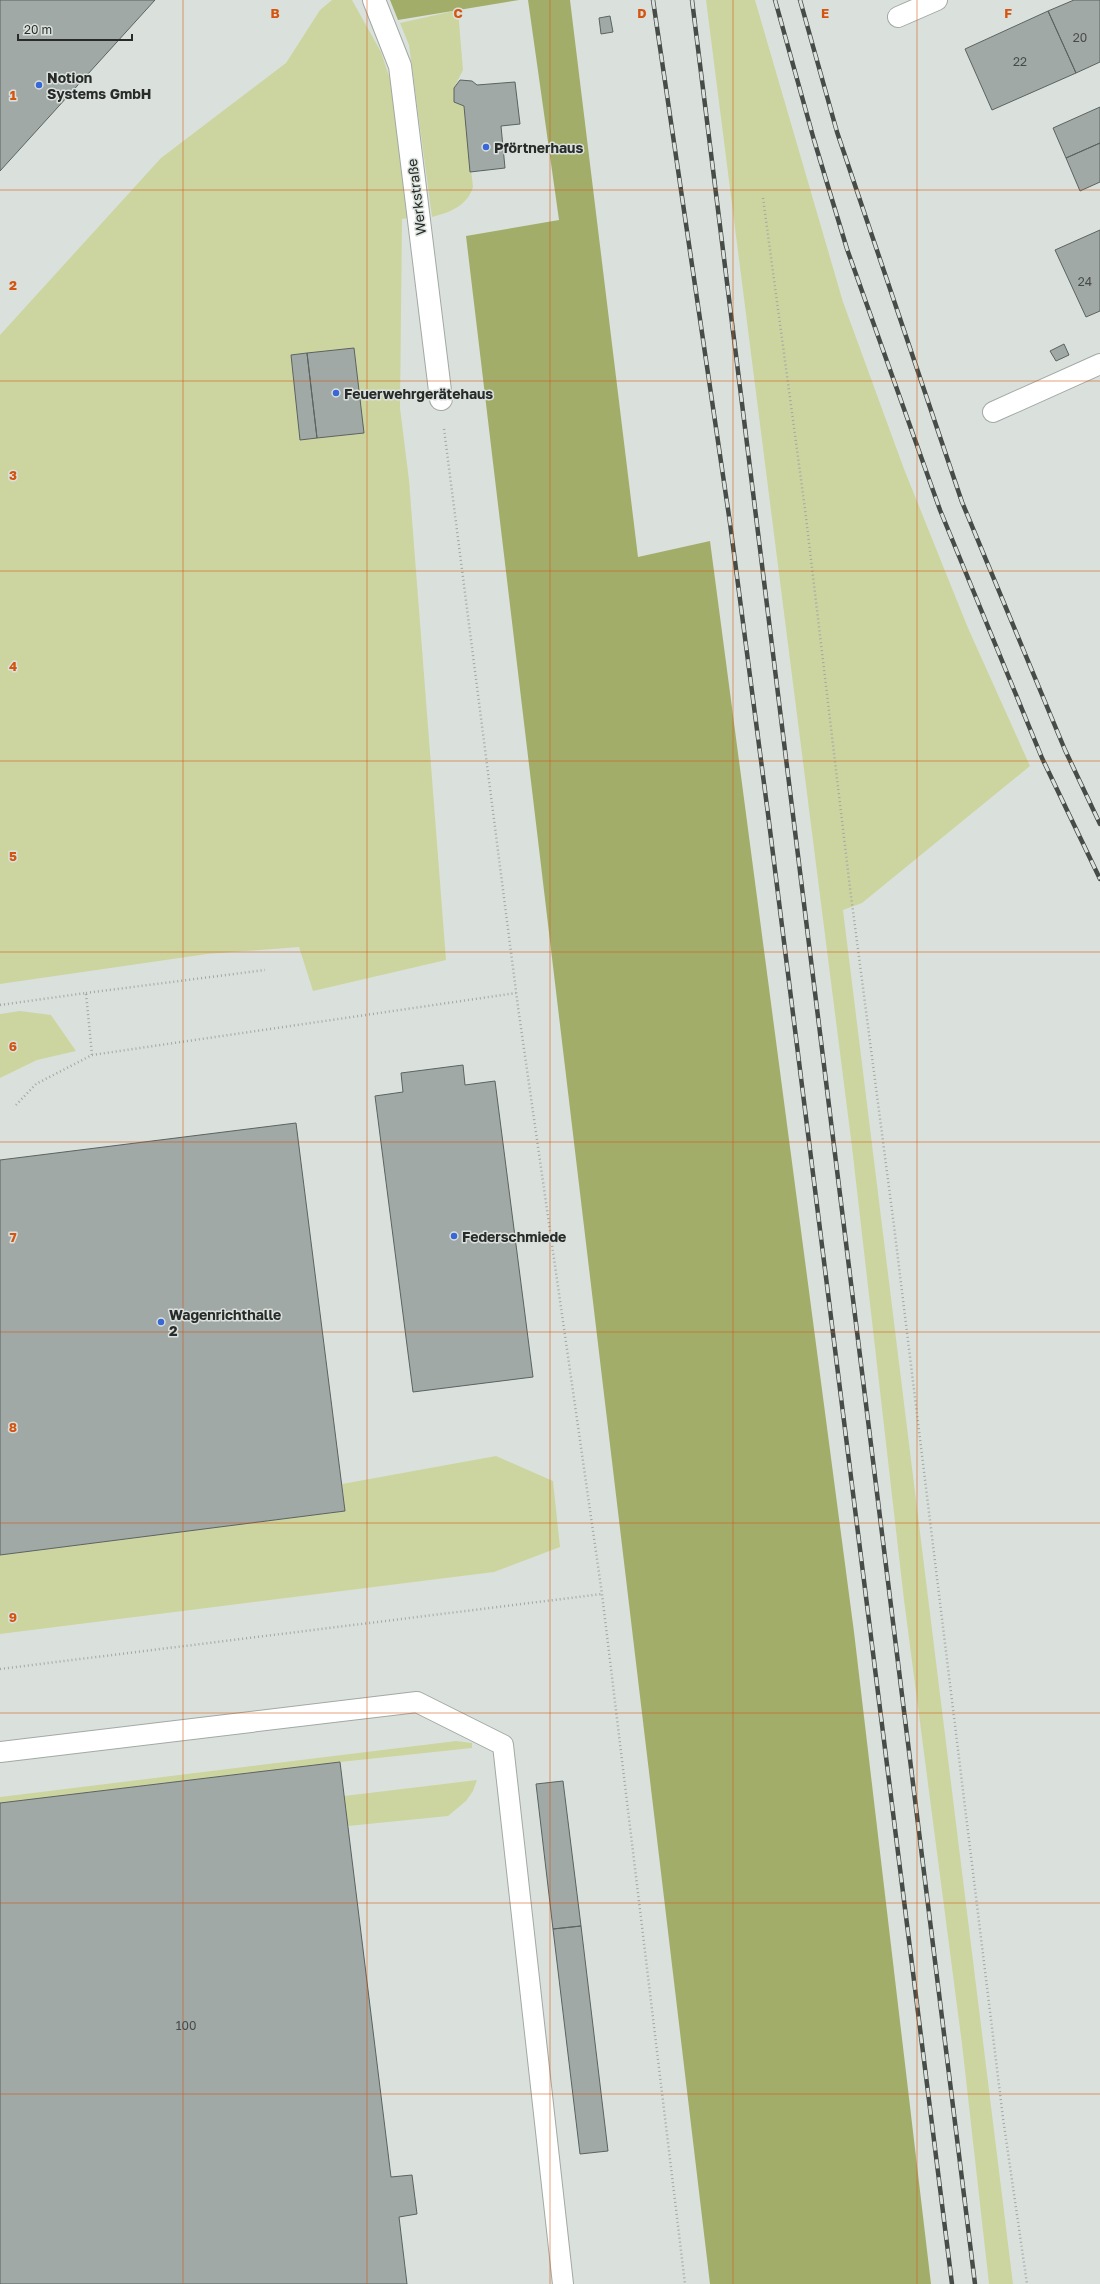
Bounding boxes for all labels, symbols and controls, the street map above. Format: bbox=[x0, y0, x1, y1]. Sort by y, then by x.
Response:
text: B bbox=[270, 5, 280, 21]
text: C bbox=[453, 5, 463, 21]
text: D bbox=[637, 5, 647, 21]
text: E bbox=[821, 5, 829, 21]
text: F bbox=[1004, 5, 1012, 21]
scale bar bbox=[18, 16, 132, 42]
text: 20 m bbox=[24, 22, 52, 37]
house number: 20 bbox=[1073, 30, 1087, 45]
house number: 22 bbox=[1013, 54, 1027, 69]
place label: Notion Systems GmbH bbox=[47, 69, 152, 102]
marker: Notion Systems GmbH bbox=[34, 80, 44, 90]
text: 1 bbox=[10, 87, 17, 103]
place label: Pförtnerhaus bbox=[494, 139, 583, 156]
marker: Pförtnerhaus bbox=[481, 142, 491, 152]
street label: Werkstraße bbox=[403, 158, 429, 236]
house number: 24 bbox=[1078, 274, 1092, 289]
text: 2 bbox=[9, 277, 17, 293]
place label: Feuerwehrgerätehaus bbox=[344, 385, 493, 402]
marker: Feuerwehrgerätehaus bbox=[331, 388, 341, 398]
text: 3 bbox=[9, 467, 17, 483]
text: 4 bbox=[9, 658, 17, 674]
text: 5 bbox=[9, 848, 17, 864]
text: 6 bbox=[9, 1038, 17, 1054]
place label: Federschmiede bbox=[462, 1228, 566, 1245]
text: 7 bbox=[9, 1229, 17, 1245]
marker: Federschmiede bbox=[449, 1231, 459, 1241]
place label: Wagenrichthalle 2 bbox=[169, 1306, 281, 1339]
marker: Wagenrichthalle 2 bbox=[156, 1317, 166, 1327]
text: 8 bbox=[9, 1419, 17, 1435]
text: 9 bbox=[9, 1609, 17, 1625]
house number: 100 bbox=[176, 2018, 196, 2033]

